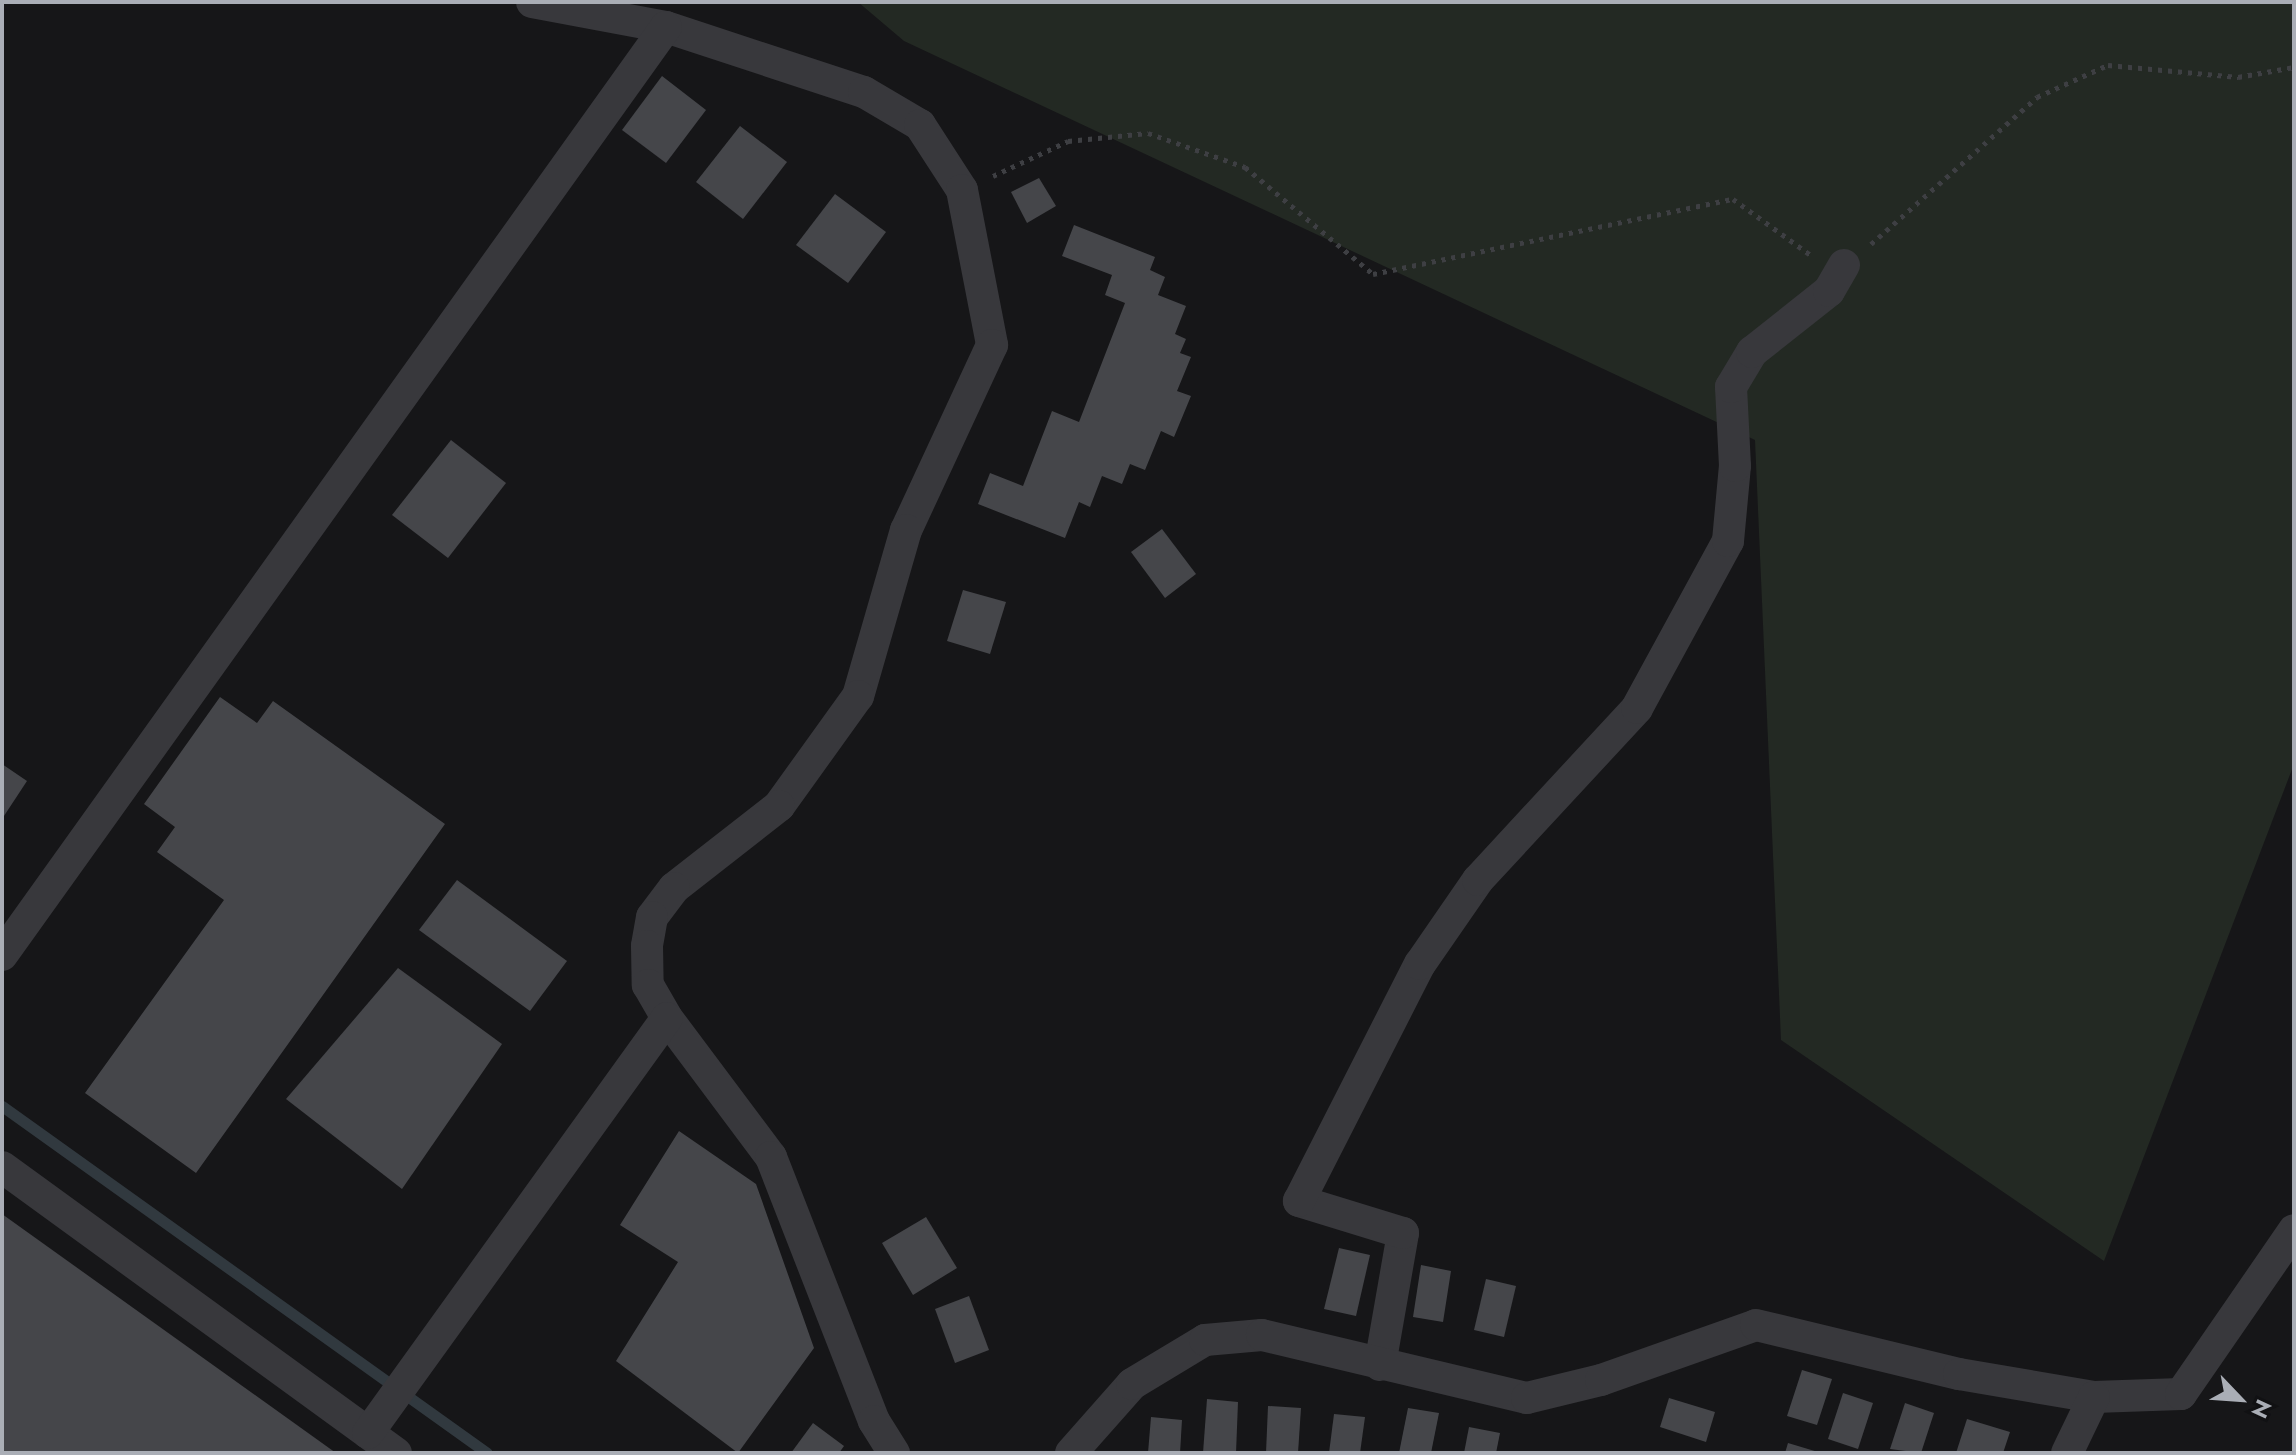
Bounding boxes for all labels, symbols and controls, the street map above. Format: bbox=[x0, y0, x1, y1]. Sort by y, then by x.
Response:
north arrow bbox=[2200, 1359, 2280, 1439]
text: N bbox=[2244, 1394, 2280, 1424]

